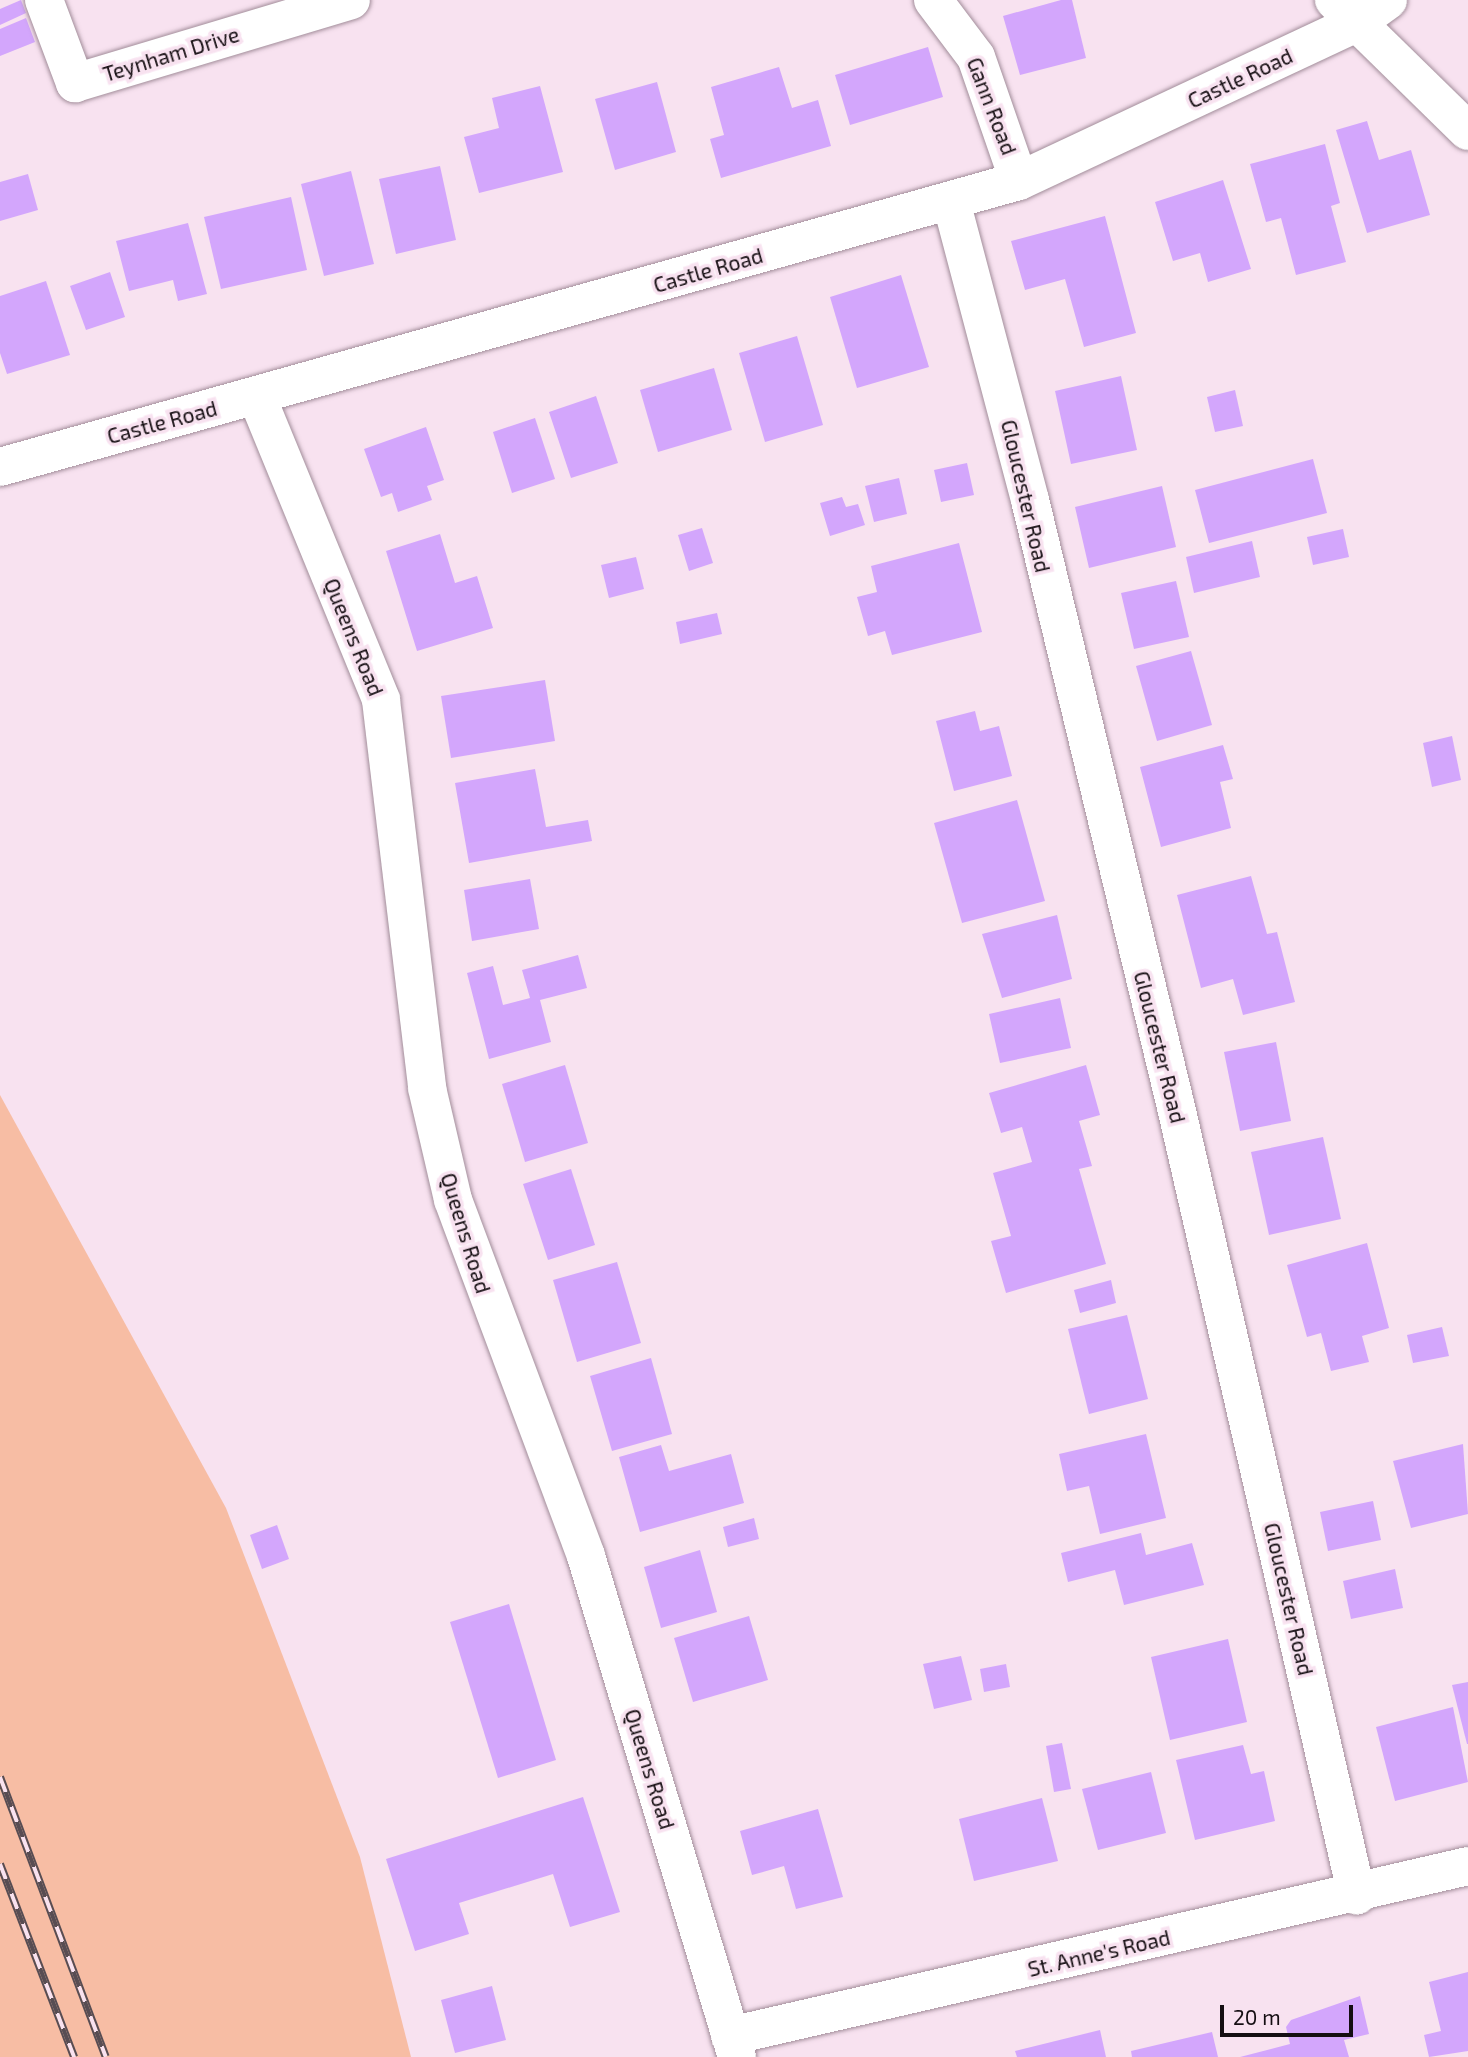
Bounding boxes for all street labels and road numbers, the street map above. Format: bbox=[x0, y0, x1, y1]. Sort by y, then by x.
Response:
street label: Teynham Drive bbox=[100, 21, 242, 87]
street label: Castle Road bbox=[1184, 43, 1296, 113]
street label: Gann Road bbox=[962, 54, 1022, 158]
street label: Castle Road bbox=[650, 242, 766, 298]
street label: Castle Road bbox=[104, 395, 220, 449]
street label: Gloucester Road bbox=[996, 417, 1056, 575]
street label: Queens Road bbox=[319, 575, 389, 699]
street label: Gloucester Road bbox=[1129, 968, 1191, 1126]
street label: Queens Road bbox=[436, 1170, 496, 1296]
street label: Gloucester Road bbox=[1259, 1520, 1319, 1678]
street label: Queens Road bbox=[620, 1706, 680, 1832]
street label: St. Anne's Road bbox=[1025, 1924, 1173, 1982]

